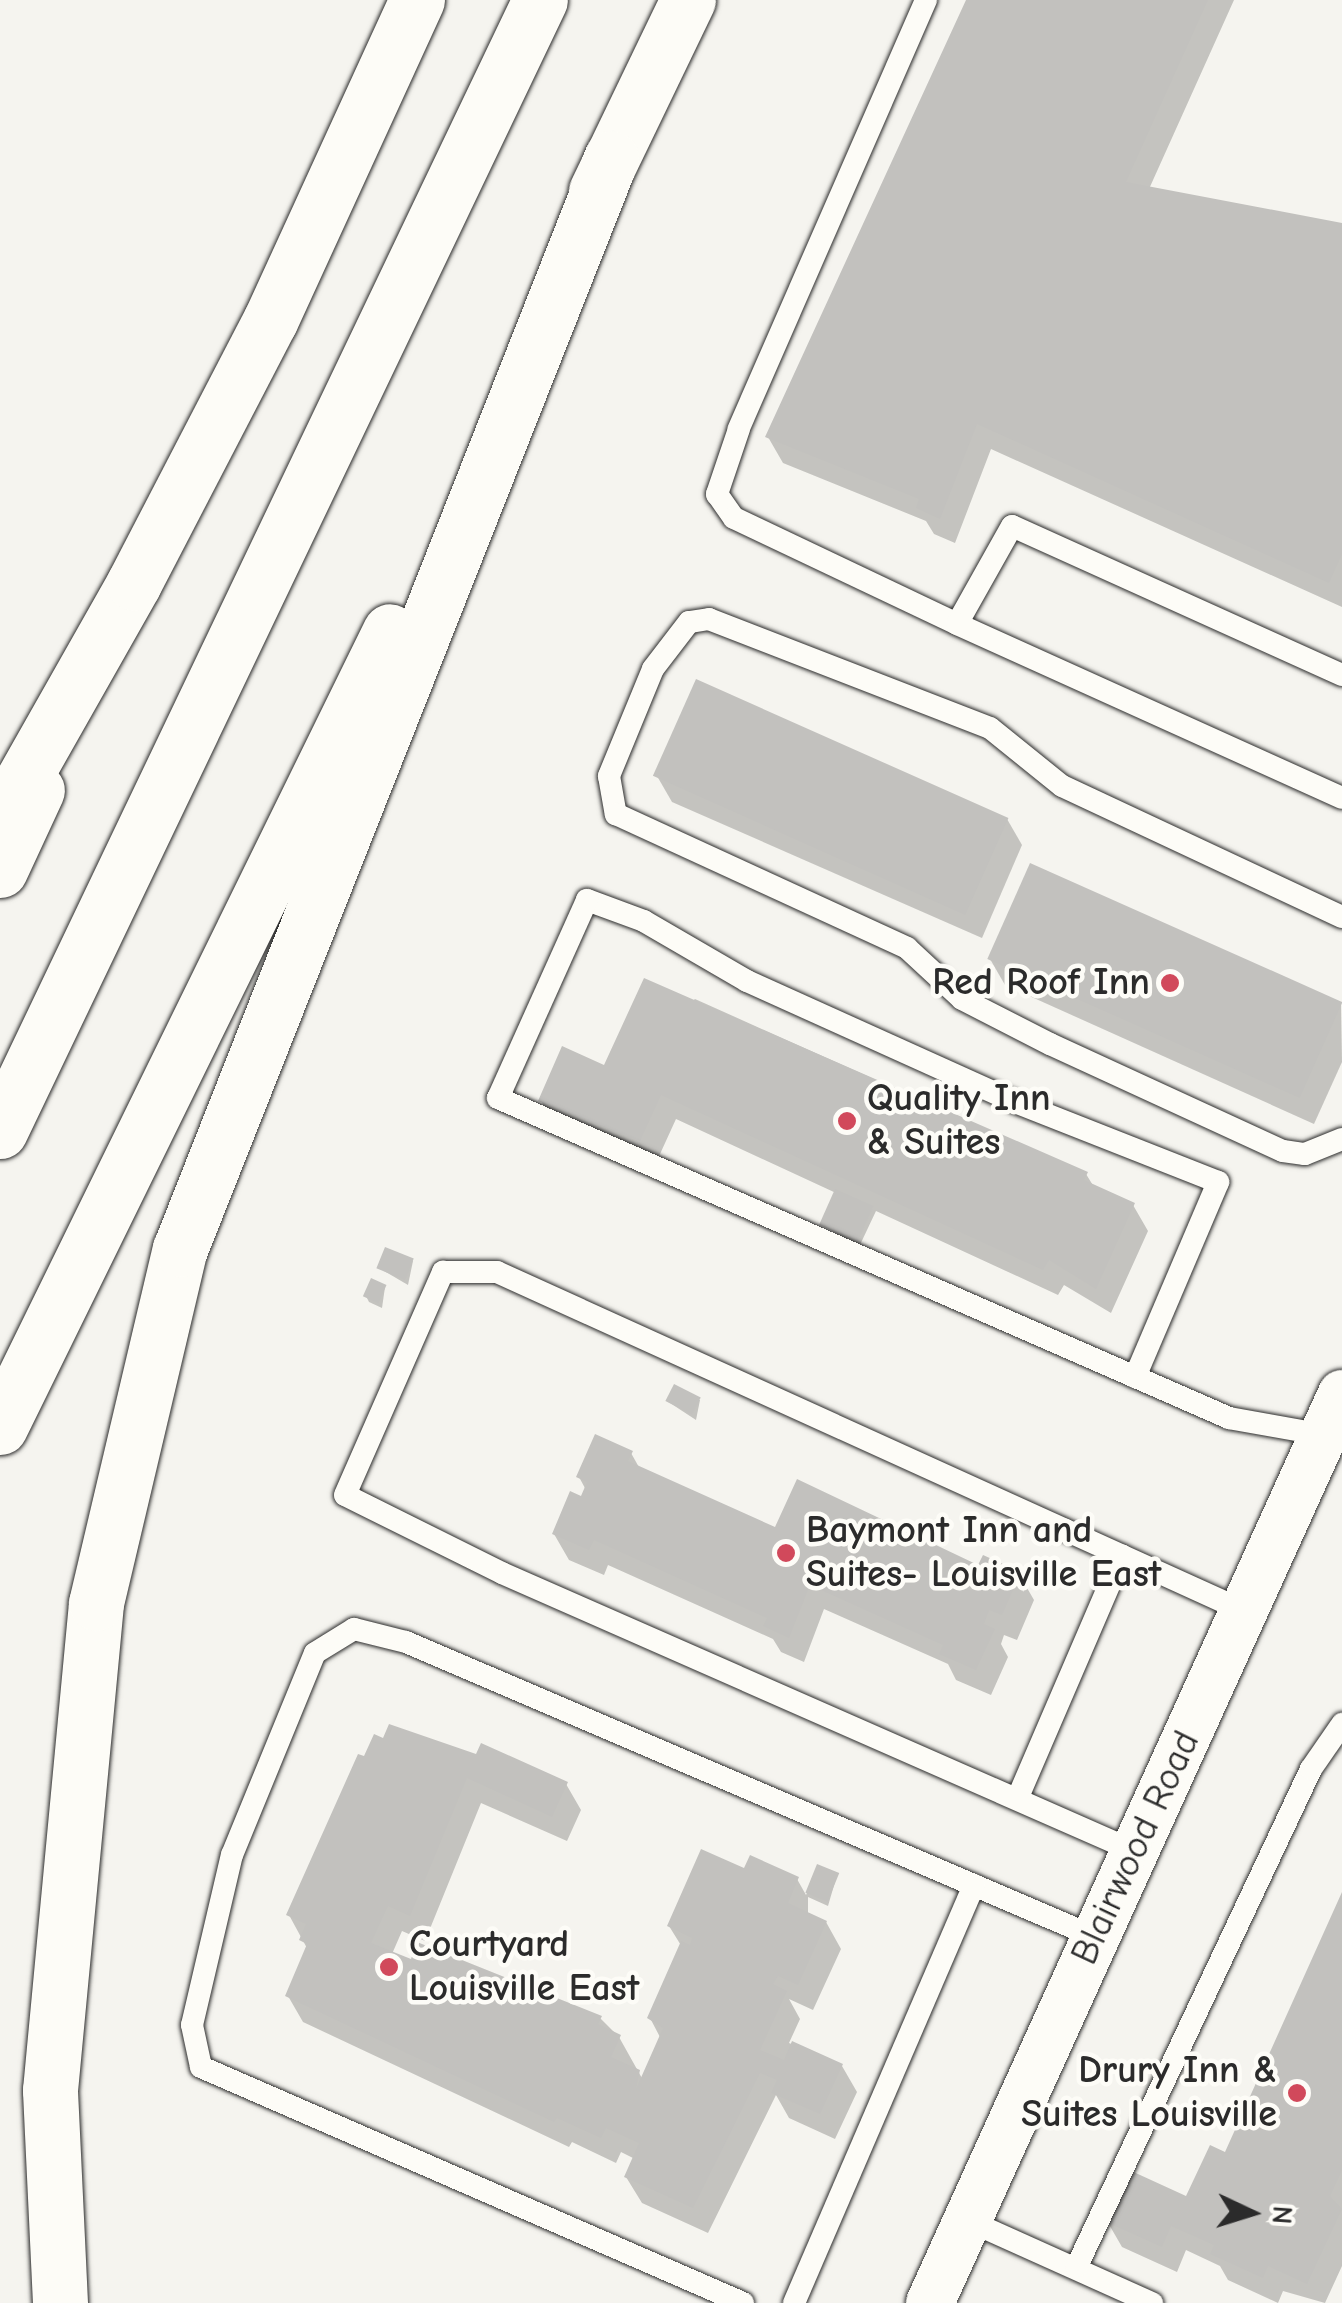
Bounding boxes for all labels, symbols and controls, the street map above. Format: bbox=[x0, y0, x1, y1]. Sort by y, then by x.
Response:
place label: Red Roof Inn bbox=[932, 960, 1150, 1006]
marker: Red Roof Inn bbox=[1159, 972, 1181, 994]
place label: Quality Inn & Suites bbox=[867, 1076, 1051, 1166]
marker: Quality Inn & Suites bbox=[836, 1110, 858, 1132]
place label: Baymont Inn and Suites- Louisville East bbox=[806, 1508, 1161, 1598]
marker: Baymont Inn and Suites- Louisville East bbox=[775, 1542, 797, 1564]
street label: Blairwood Road bbox=[1062, 1724, 1210, 1972]
place label: Courtyard Louisville East bbox=[409, 1922, 639, 2012]
marker: Courtyard Louisville East bbox=[378, 1956, 400, 1978]
place label: Drury Inn & Suites Louisville bbox=[1021, 2048, 1277, 2138]
marker: Drury Inn & Suites Louisville bbox=[1286, 2082, 1308, 2104]
north arrow bbox=[1202, 2163, 1302, 2263]
text: N bbox=[1265, 2205, 1299, 2225]

